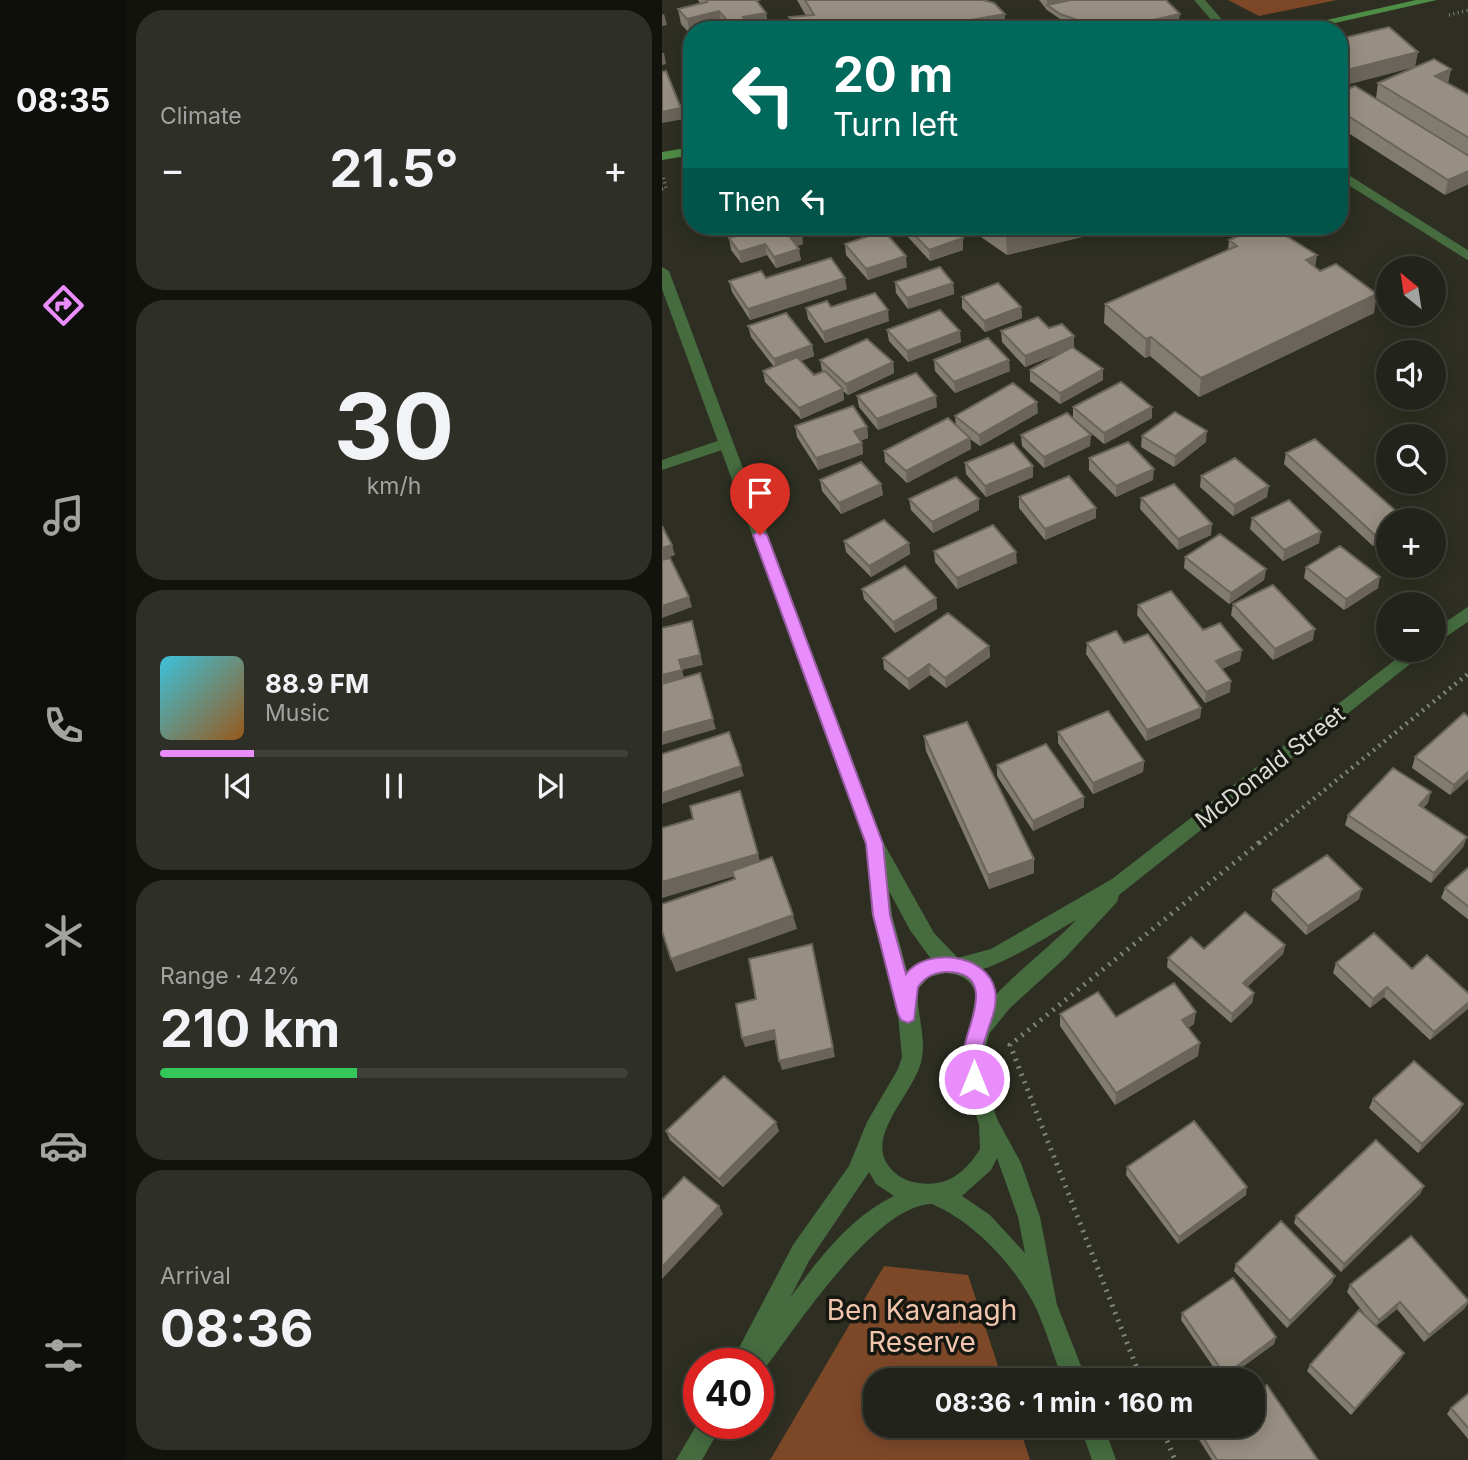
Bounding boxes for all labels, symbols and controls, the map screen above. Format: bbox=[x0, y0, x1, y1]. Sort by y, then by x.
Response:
text: 20 m bbox=[833, 45, 953, 104]
icon: left bbox=[718, 49, 809, 140]
text: 08:35 bbox=[16, 81, 110, 120]
text: Climate bbox=[160, 102, 242, 130]
text: Turn left bbox=[833, 105, 958, 144]
text: 21.5° bbox=[329, 137, 459, 200]
text: − bbox=[160, 146, 185, 192]
text: + bbox=[603, 146, 628, 192]
icon: left bbox=[795, 182, 833, 220]
text: Then bbox=[718, 186, 781, 217]
north arrow bbox=[1376, 256, 1446, 326]
map controls bbox=[1376, 256, 1446, 662]
icon: directions bbox=[39, 281, 88, 330]
button: sound bbox=[1376, 340, 1446, 410]
text: 30 bbox=[334, 371, 454, 481]
button: search bbox=[1376, 424, 1446, 494]
pin bbox=[730, 463, 790, 535]
text: km/h bbox=[367, 472, 421, 500]
icon: arrive bbox=[741, 474, 779, 512]
icon: music bbox=[39, 491, 88, 540]
button: + bbox=[1376, 508, 1446, 578]
button: − bbox=[1376, 592, 1446, 662]
text: 88.9 FM bbox=[265, 668, 369, 699]
text: Music bbox=[265, 699, 330, 727]
street label: McDonald Street bbox=[1190, 700, 1351, 834]
icon: phone bbox=[39, 701, 88, 750]
icon: previous bbox=[219, 767, 257, 805]
icon: pause bbox=[375, 767, 413, 805]
icon: next bbox=[531, 767, 569, 805]
icon: climate bbox=[39, 911, 88, 960]
text: Range · 42% bbox=[160, 962, 300, 990]
text: 210 km bbox=[160, 997, 340, 1060]
position arrow bbox=[937, 1042, 1011, 1116]
icon: car bbox=[39, 1121, 88, 1170]
text: Arrival bbox=[160, 1262, 231, 1290]
park label: Ben Kavanagh Reserve bbox=[827, 1293, 1017, 1359]
text: 08:36 bbox=[160, 1297, 314, 1360]
icon: filters bbox=[39, 1331, 88, 1380]
speed limit sign: 40 bbox=[683, 1348, 774, 1439]
text: 08:36 · 1 min · 160 m bbox=[935, 1387, 1193, 1418]

